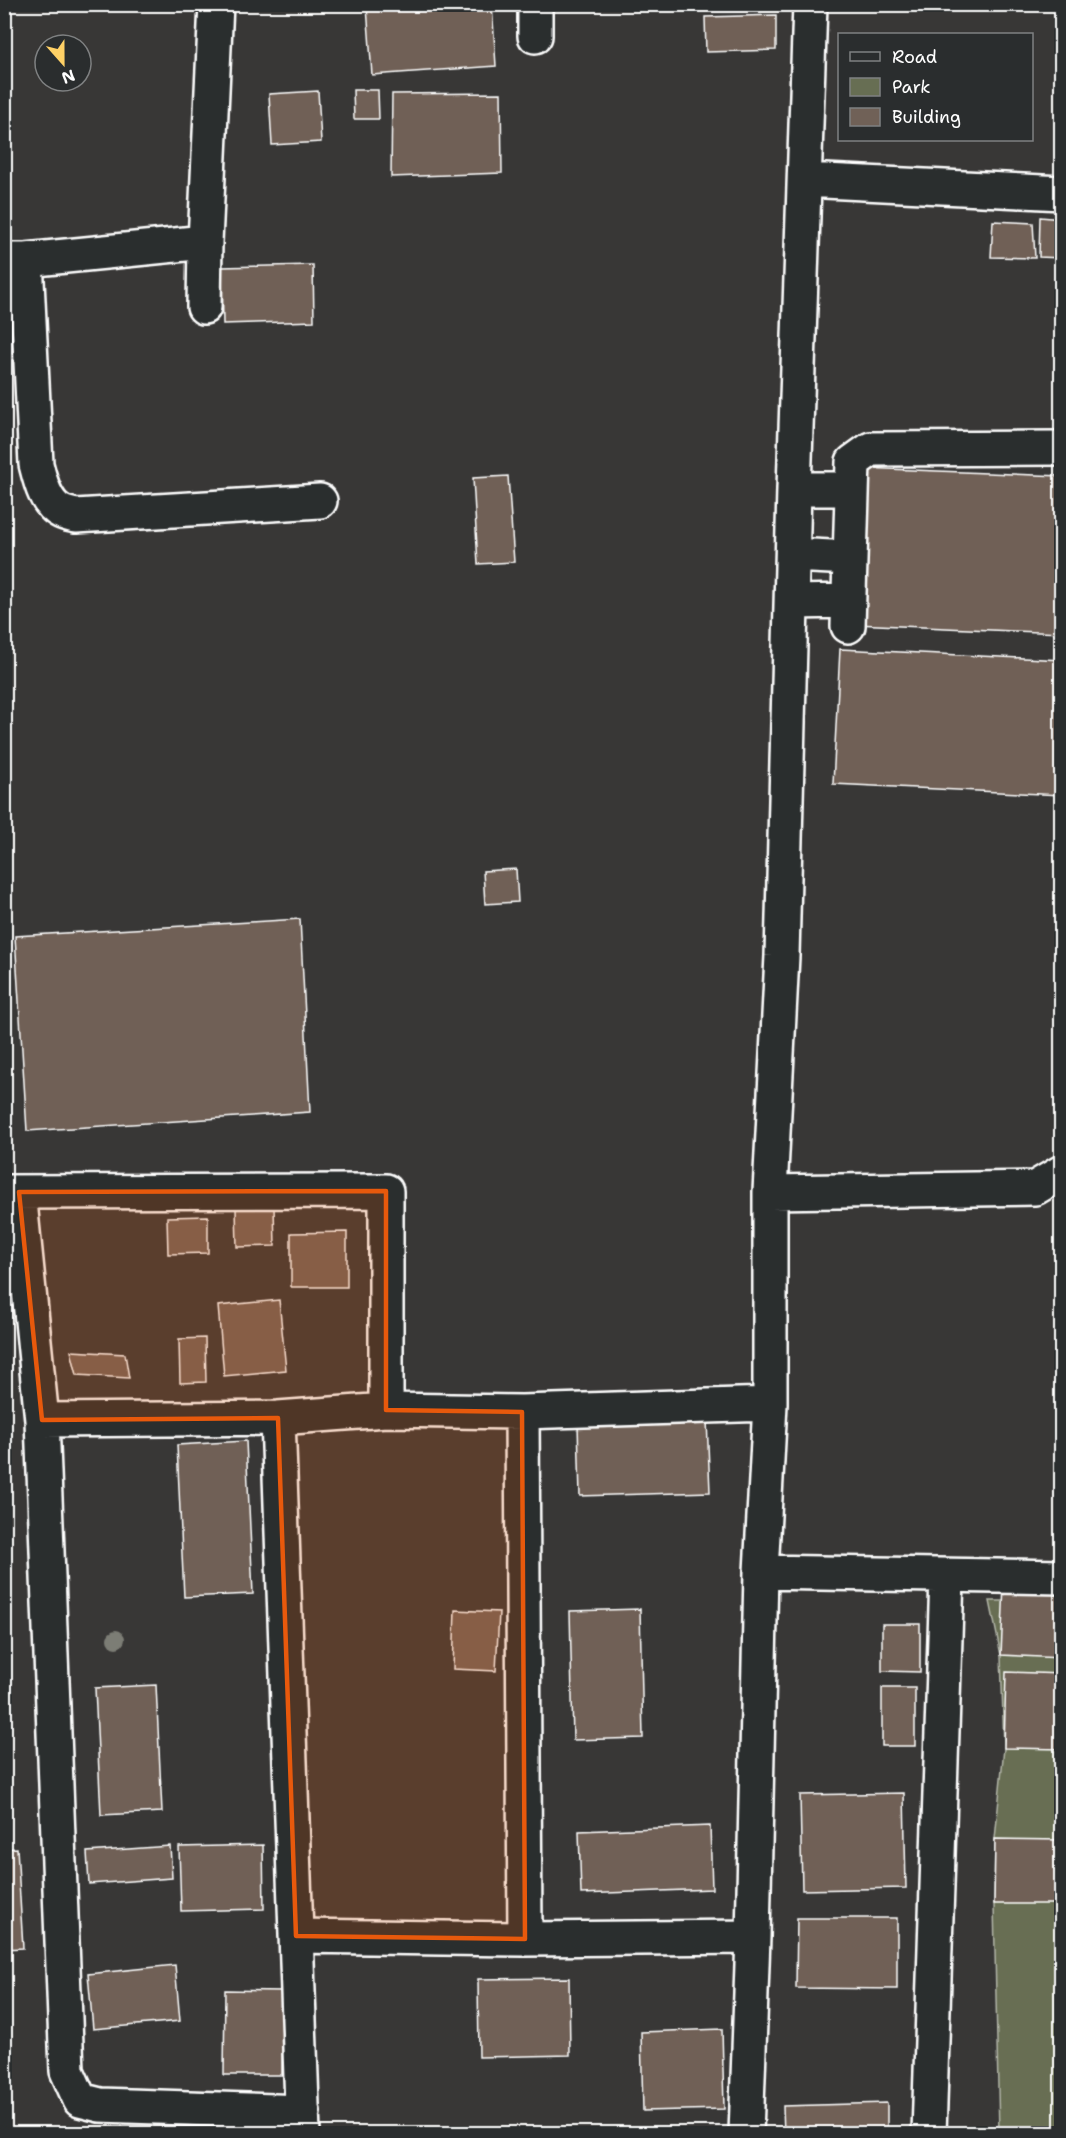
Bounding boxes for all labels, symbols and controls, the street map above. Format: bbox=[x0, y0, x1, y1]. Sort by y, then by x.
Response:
north arrow bbox=[33, 33, 93, 93]
legend bbox=[838, 33, 1033, 141]
text: Road bbox=[892, 45, 937, 69]
text: N bbox=[59, 64, 78, 89]
text: Park bbox=[892, 75, 931, 99]
text: Building bbox=[892, 105, 961, 129]

